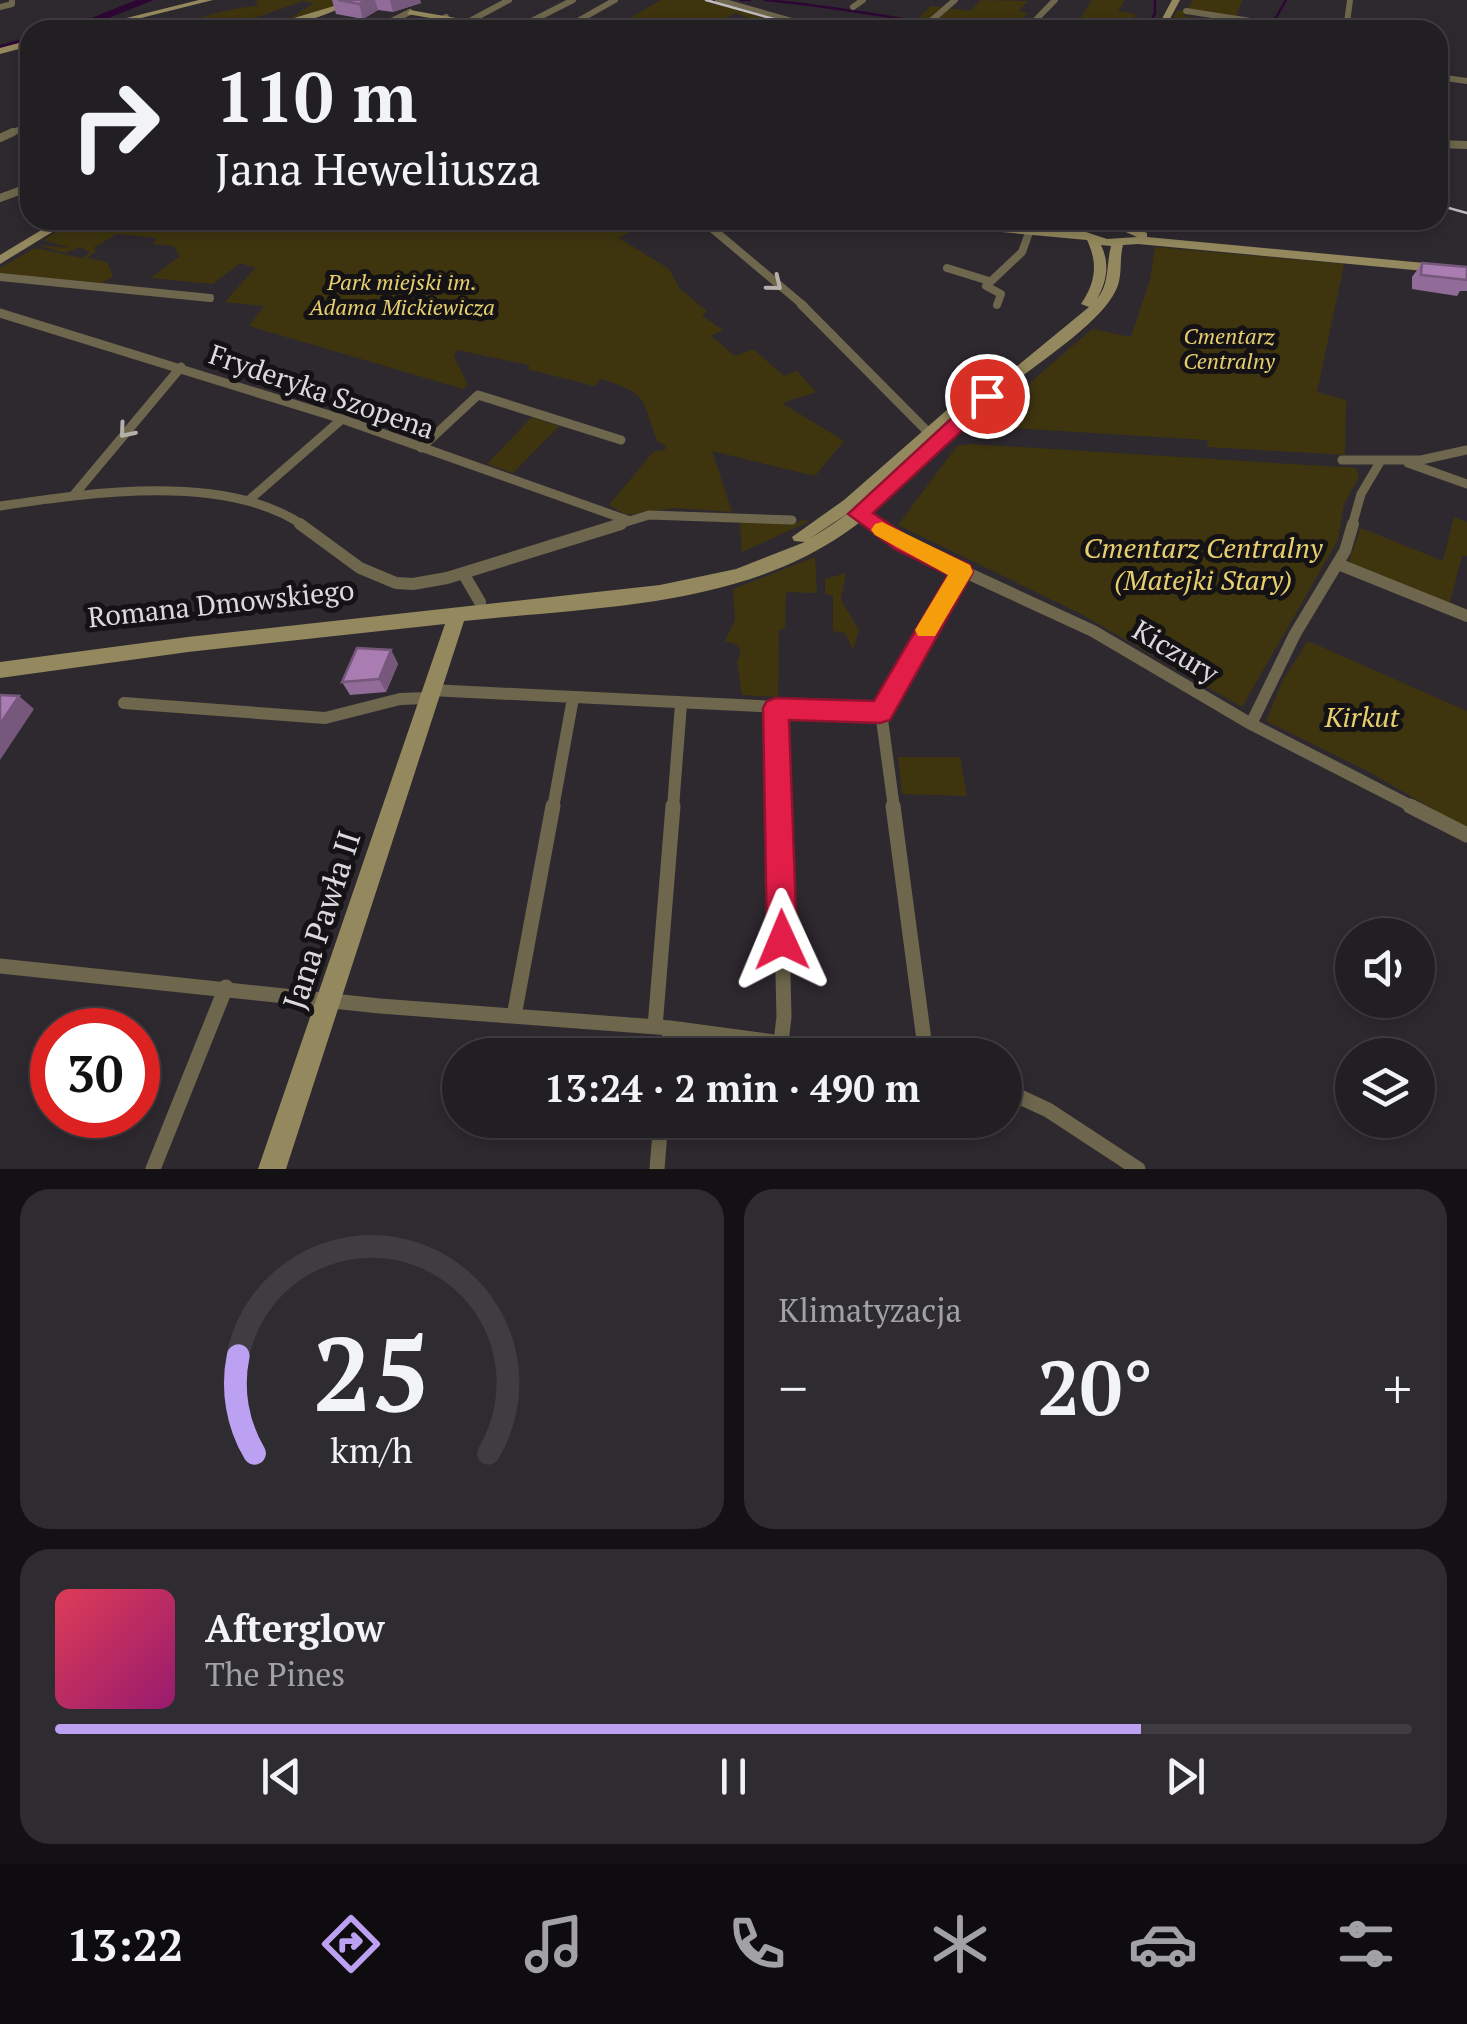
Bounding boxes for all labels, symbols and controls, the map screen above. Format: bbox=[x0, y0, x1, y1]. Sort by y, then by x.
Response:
text: 110 m bbox=[215, 49, 417, 142]
icon: right bbox=[50, 60, 180, 190]
text: Jana Heweliusza bbox=[215, 138, 541, 198]
park label: Park miejski im. Adama Mickiewicza bbox=[307, 267, 495, 321]
one-way arrow bbox=[764, 272, 782, 290]
park label: Cmentarz Centralny bbox=[1183, 321, 1276, 375]
street label: Fryderyka Szopena bbox=[205, 335, 439, 447]
pin bbox=[945, 354, 1030, 439]
icon: arrive bbox=[960, 369, 1015, 424]
one-way arrow bbox=[120, 419, 138, 437]
park label: Cmentarz Centralny (Matejki Stary) bbox=[1083, 529, 1324, 598]
street label: Romana Dmowskiego bbox=[86, 571, 356, 635]
street label: Kiczury bbox=[1126, 611, 1227, 692]
park label: Kirkut bbox=[1324, 698, 1400, 735]
street label: Jana Pawła II bbox=[272, 825, 370, 1015]
position arrow bbox=[730, 888, 834, 992]
map controls bbox=[1335, 918, 1435, 1138]
button: sound bbox=[1335, 918, 1435, 1018]
speed limit sign: 30 bbox=[30, 1008, 160, 1138]
button: layers bbox=[1335, 1038, 1435, 1138]
text: 13:24 · 2 min · 490 m bbox=[544, 1063, 920, 1113]
text: Klimatyzacja bbox=[779, 1289, 962, 1331]
text: 25 bbox=[313, 1303, 431, 1441]
text: 20° bbox=[1037, 1337, 1153, 1436]
text: − bbox=[779, 1351, 808, 1424]
text: + bbox=[1383, 1351, 1412, 1424]
text: km/h bbox=[330, 1426, 413, 1473]
text: Afterglow bbox=[205, 1603, 385, 1653]
text: The Pines bbox=[205, 1653, 345, 1695]
icon: previous bbox=[254, 1749, 309, 1804]
icon: pause bbox=[706, 1749, 761, 1804]
icon: next bbox=[1158, 1749, 1213, 1804]
icon: directions bbox=[316, 1909, 386, 1979]
icon: music bbox=[519, 1909, 589, 1979]
icon: phone bbox=[722, 1909, 792, 1979]
icon: climate bbox=[925, 1909, 995, 1979]
icon: car bbox=[1128, 1909, 1198, 1979]
icon: filters bbox=[1331, 1909, 1401, 1979]
text: 13:22 bbox=[66, 1914, 184, 1974]

